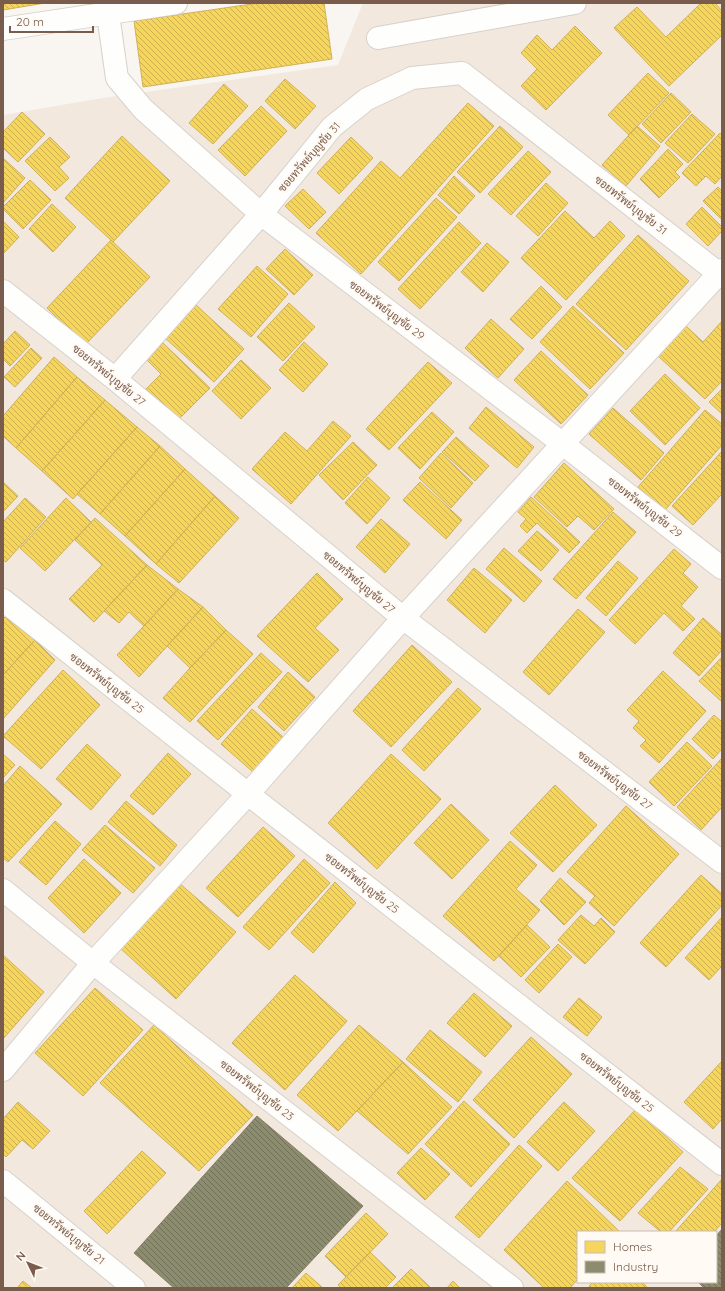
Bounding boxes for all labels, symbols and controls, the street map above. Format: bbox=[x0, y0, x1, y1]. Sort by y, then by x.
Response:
scale bar bbox=[10, 8, 93, 34]
text: 20 m bbox=[16, 14, 44, 29]
street label: ซอยทรัพย์บุญชัย 31 bbox=[274, 118, 345, 196]
street label: ซอยทรัพย์บุญชัย 31 bbox=[591, 172, 671, 239]
street label: ซอยทรัพย์บุญชัย 29 bbox=[345, 276, 428, 344]
street label: ซอยทรัพย์บุญชัย 27 bbox=[68, 340, 149, 411]
street label: ซอยทรัพย์บุญชัย 29 bbox=[604, 473, 686, 542]
street label: ซอยทรัพย์บุญชัย 27 bbox=[319, 547, 399, 618]
street label: ซอยทรัพย์บุญชัย 25 bbox=[66, 649, 148, 718]
street label: ซอยทรัพย์บุญชัย 27 bbox=[574, 747, 656, 814]
street label: ซอยทรัพย์บุญชัย 25 bbox=[321, 849, 403, 918]
street label: ซอยทรัพย์บุญชัย 25 bbox=[576, 1048, 658, 1117]
street label: ซอยทรัพย์บุญชัย 23 bbox=[216, 1056, 298, 1125]
street label: ซอยทรัพย์บุญชัย 21 bbox=[29, 1200, 108, 1269]
legend bbox=[577, 1231, 717, 1283]
text: Homes bbox=[613, 1239, 653, 1254]
north arrow bbox=[8, 1243, 48, 1283]
text: N bbox=[13, 1248, 29, 1264]
text: Industry bbox=[613, 1259, 658, 1274]

